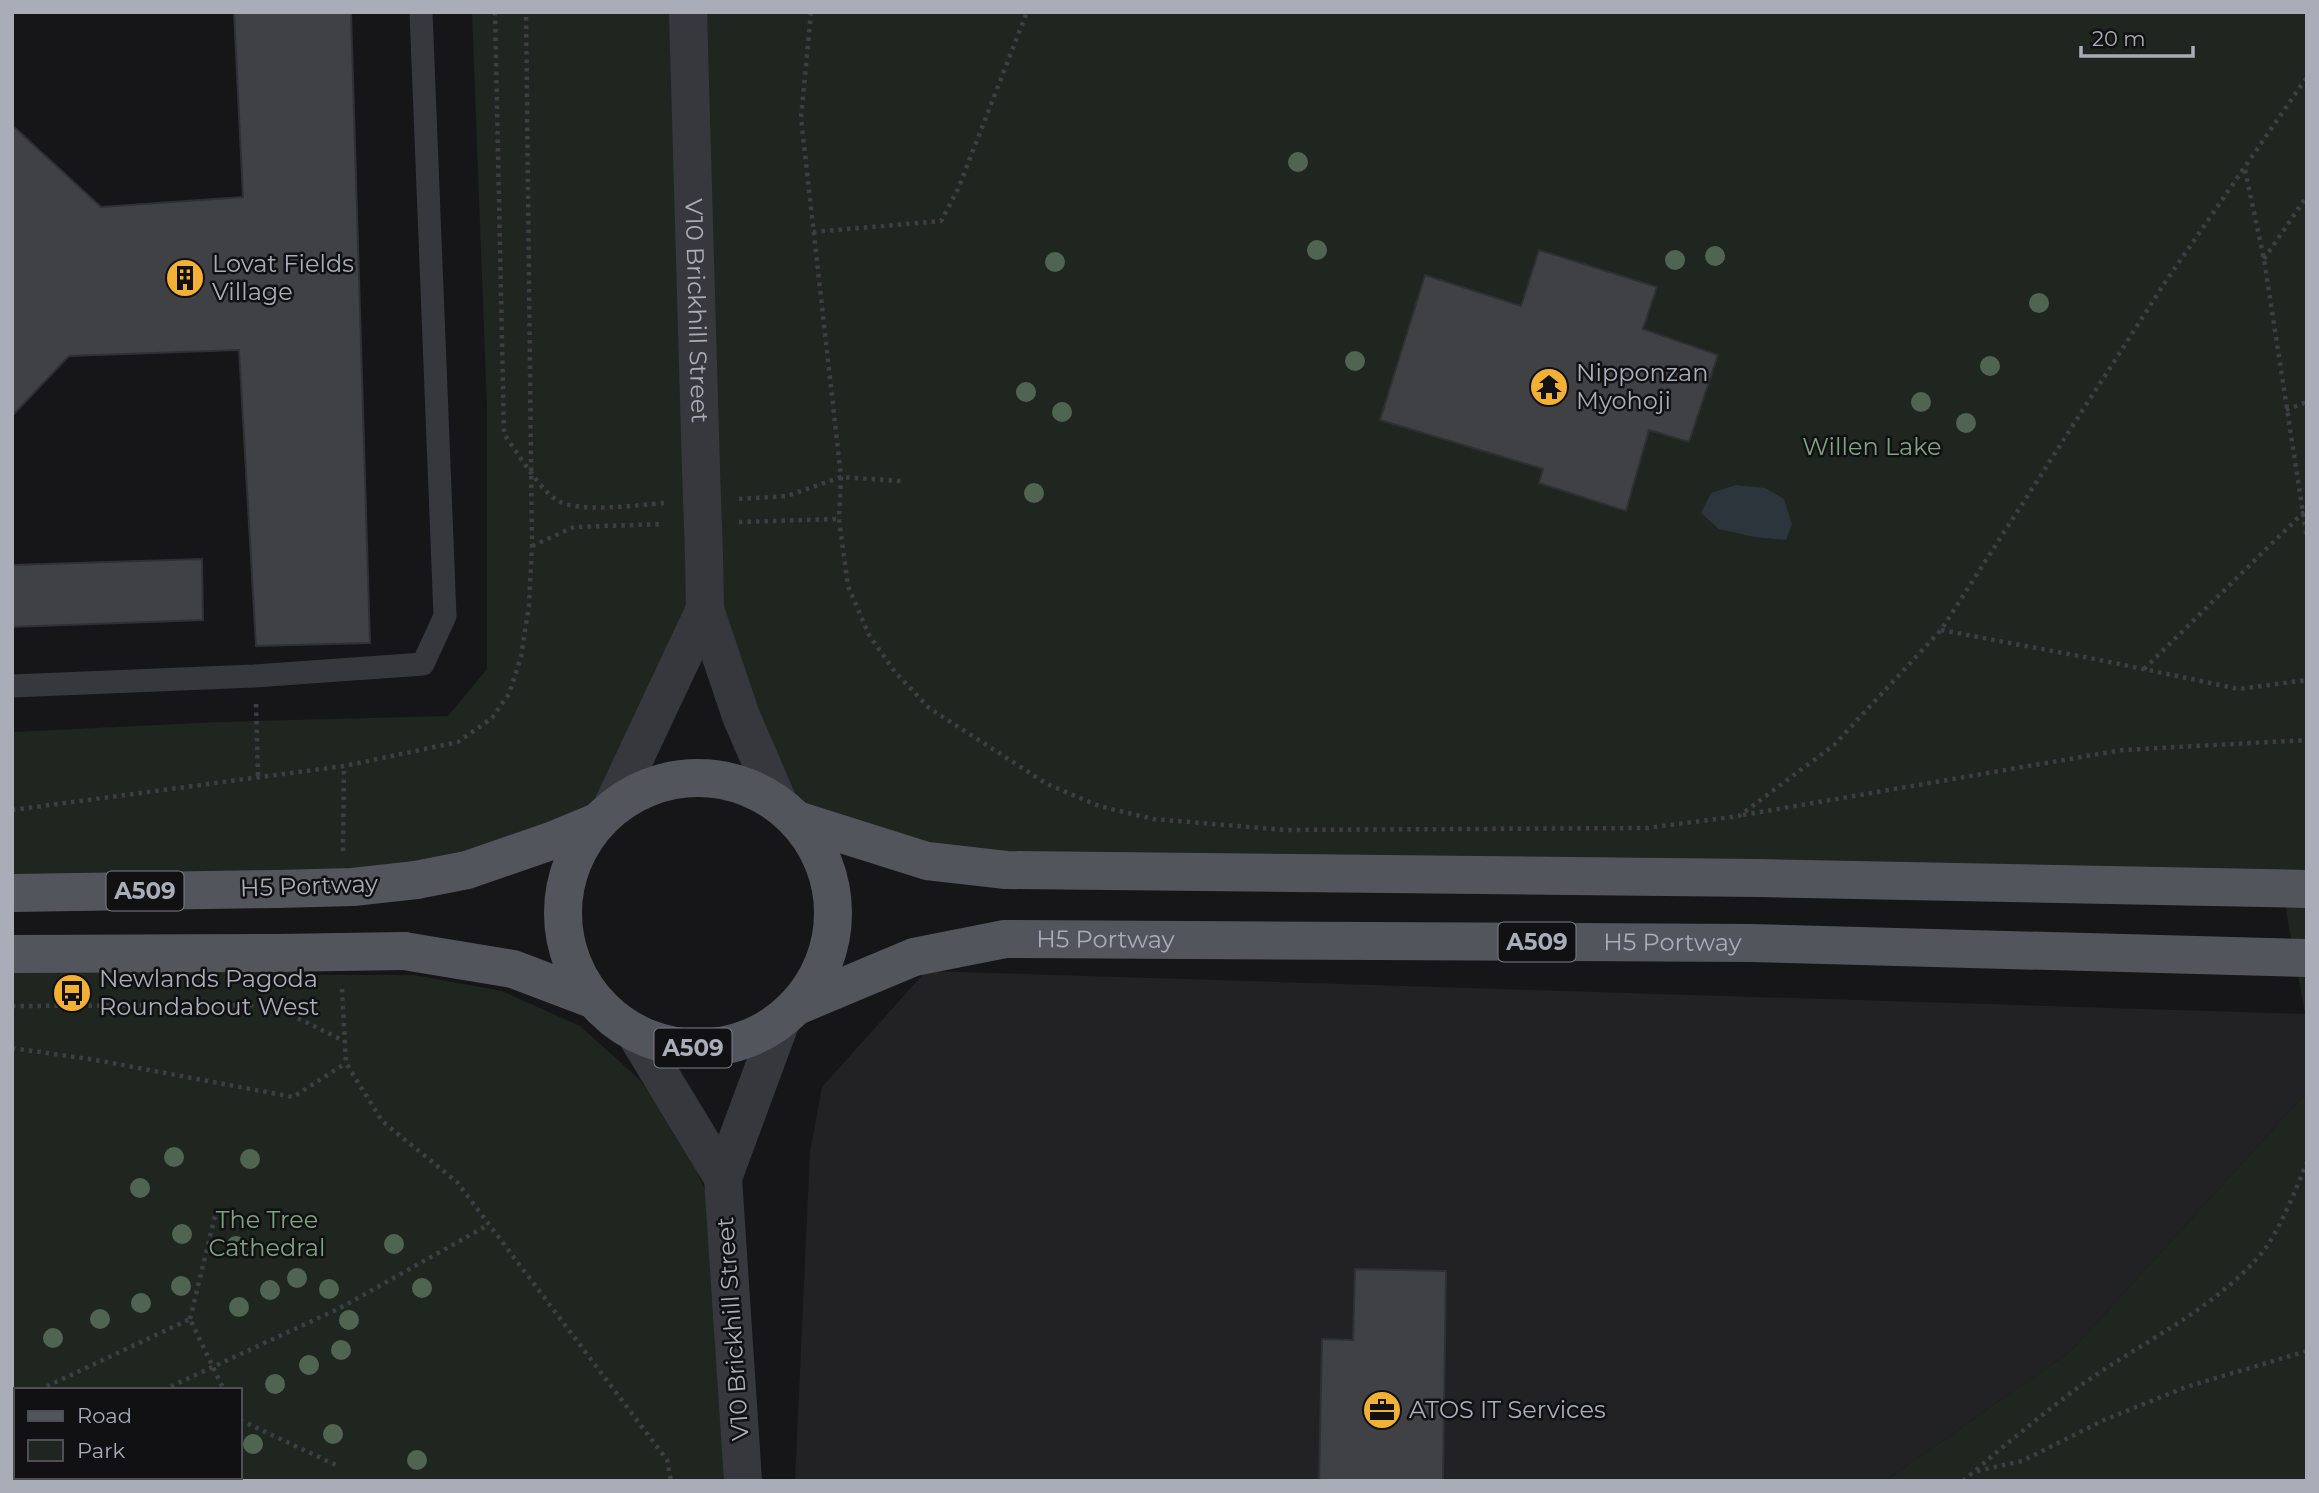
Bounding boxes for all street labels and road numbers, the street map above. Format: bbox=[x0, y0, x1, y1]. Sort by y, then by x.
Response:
street label: V10 Brickhill Street bbox=[679, 198, 715, 424]
street label: H5 Portway bbox=[239, 869, 379, 902]
road number: A509 bbox=[106, 872, 184, 911]
road number: A509 bbox=[1498, 923, 1576, 962]
street label: H5 Portway bbox=[1036, 924, 1175, 954]
street label: H5 Portway bbox=[1603, 927, 1742, 957]
road number: A509 bbox=[654, 1028, 732, 1068]
street label: V10 Brickhill Street bbox=[710, 1216, 755, 1442]

